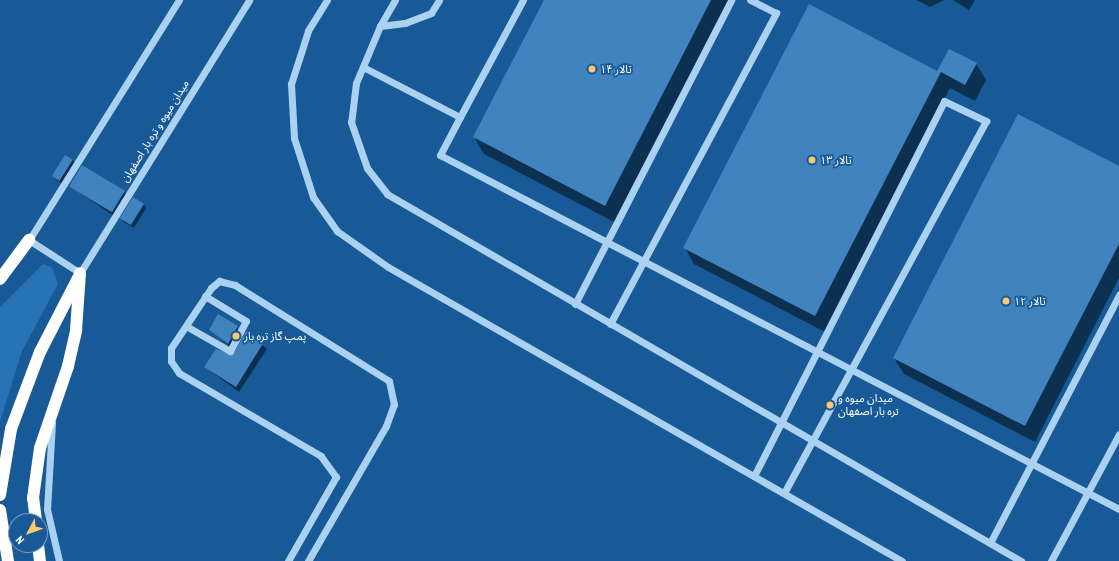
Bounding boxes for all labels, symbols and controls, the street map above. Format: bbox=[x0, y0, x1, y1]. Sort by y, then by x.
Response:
place label: تالار ۱۴ bbox=[600, 62, 632, 76]
marker: تالار ۱۴ bbox=[587, 64, 597, 74]
street label: میدان میوه و تره بار اصفهان bbox=[118, 77, 192, 185]
place label: تالار ۱۳ bbox=[820, 153, 852, 167]
marker: تالار ۱۳ bbox=[807, 155, 817, 165]
place label: تالار ۱۲ bbox=[1014, 294, 1046, 308]
marker: تالار ۱۲ bbox=[1001, 296, 1011, 306]
place label: پمپ گاز تره بار bbox=[244, 329, 306, 343]
marker: پمپ گاز تره بار bbox=[231, 331, 241, 341]
place label: میدان میوه و تره بار اصفهان bbox=[838, 392, 899, 418]
marker: میدان میوه و تره بار اصفهان bbox=[825, 400, 835, 410]
north arrow bbox=[8, 513, 48, 553]
text: N bbox=[12, 533, 27, 547]

